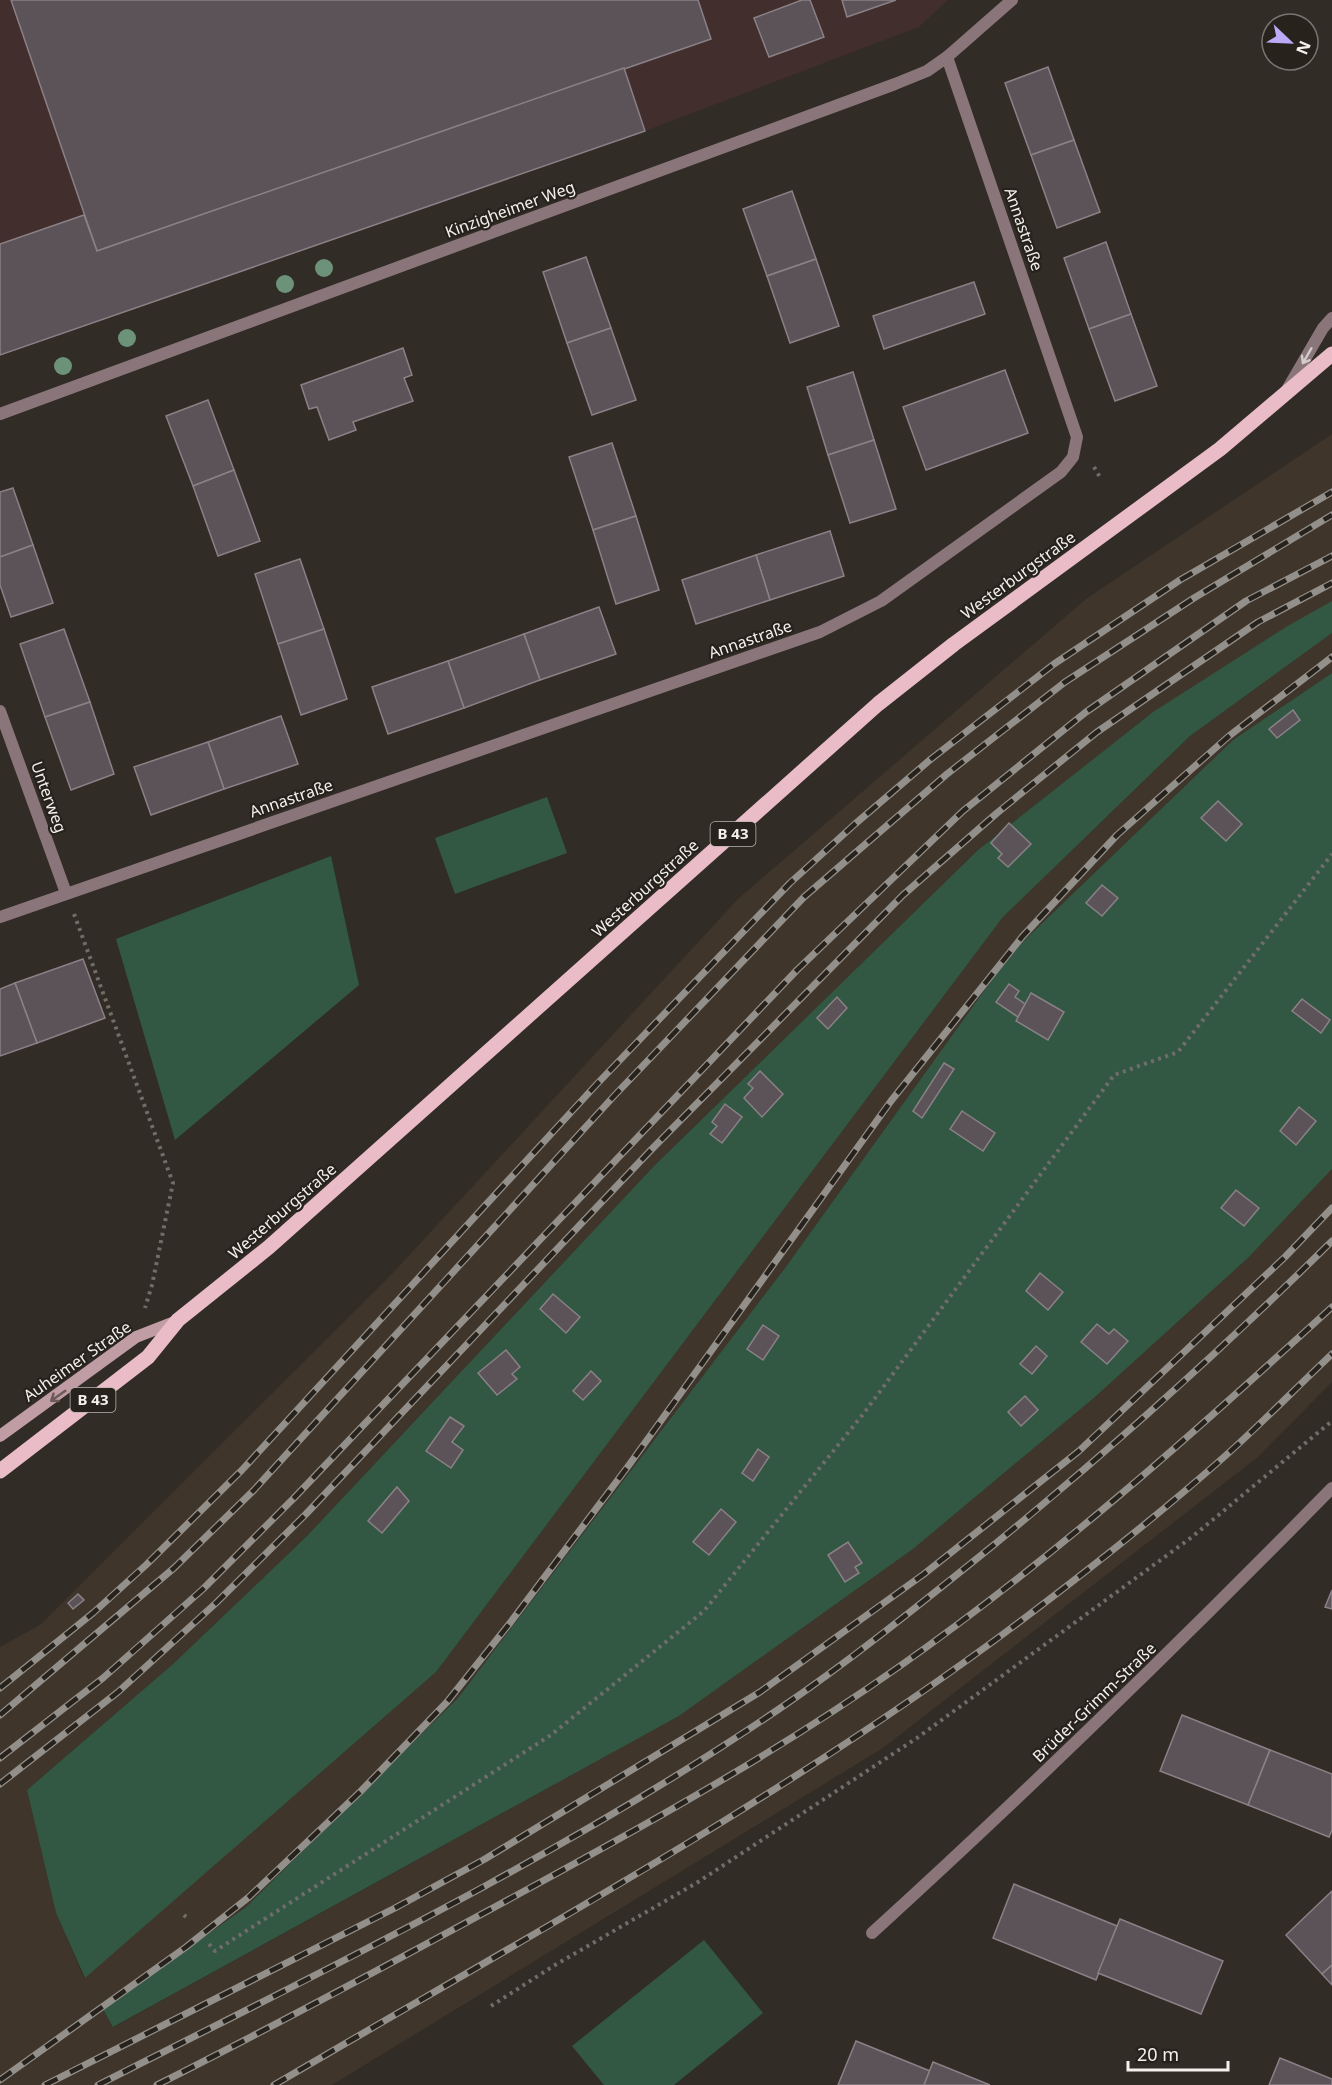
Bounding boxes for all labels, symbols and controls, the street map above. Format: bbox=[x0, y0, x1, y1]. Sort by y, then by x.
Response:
north arrow bbox=[1260, 12, 1320, 72]
text: N bbox=[1291, 38, 1316, 58]
street label: Kinzigheimer Weg bbox=[442, 175, 578, 243]
street label: Annastraße bbox=[999, 184, 1049, 274]
one-way arrow bbox=[1300, 347, 1312, 364]
street label: Westerburgstraße bbox=[956, 526, 1080, 624]
street label: Annastraße bbox=[705, 614, 795, 664]
street label: Unterweg bbox=[26, 758, 72, 836]
street label: Annastraße bbox=[246, 773, 336, 823]
road number: B 43 bbox=[710, 822, 756, 846]
street label: Westerburgstraße bbox=[587, 834, 703, 942]
street label: Westerburgstraße bbox=[223, 1158, 341, 1264]
street label: Auheimer Straße bbox=[19, 1316, 135, 1406]
road number: B 43 bbox=[70, 1388, 116, 1412]
one-way arrow bbox=[50, 1390, 67, 1402]
street label: Brüder-Grimm-Straße bbox=[1027, 1637, 1161, 1767]
scale bar bbox=[1128, 2034, 1228, 2072]
text: 20 m bbox=[1137, 2042, 1179, 2066]

